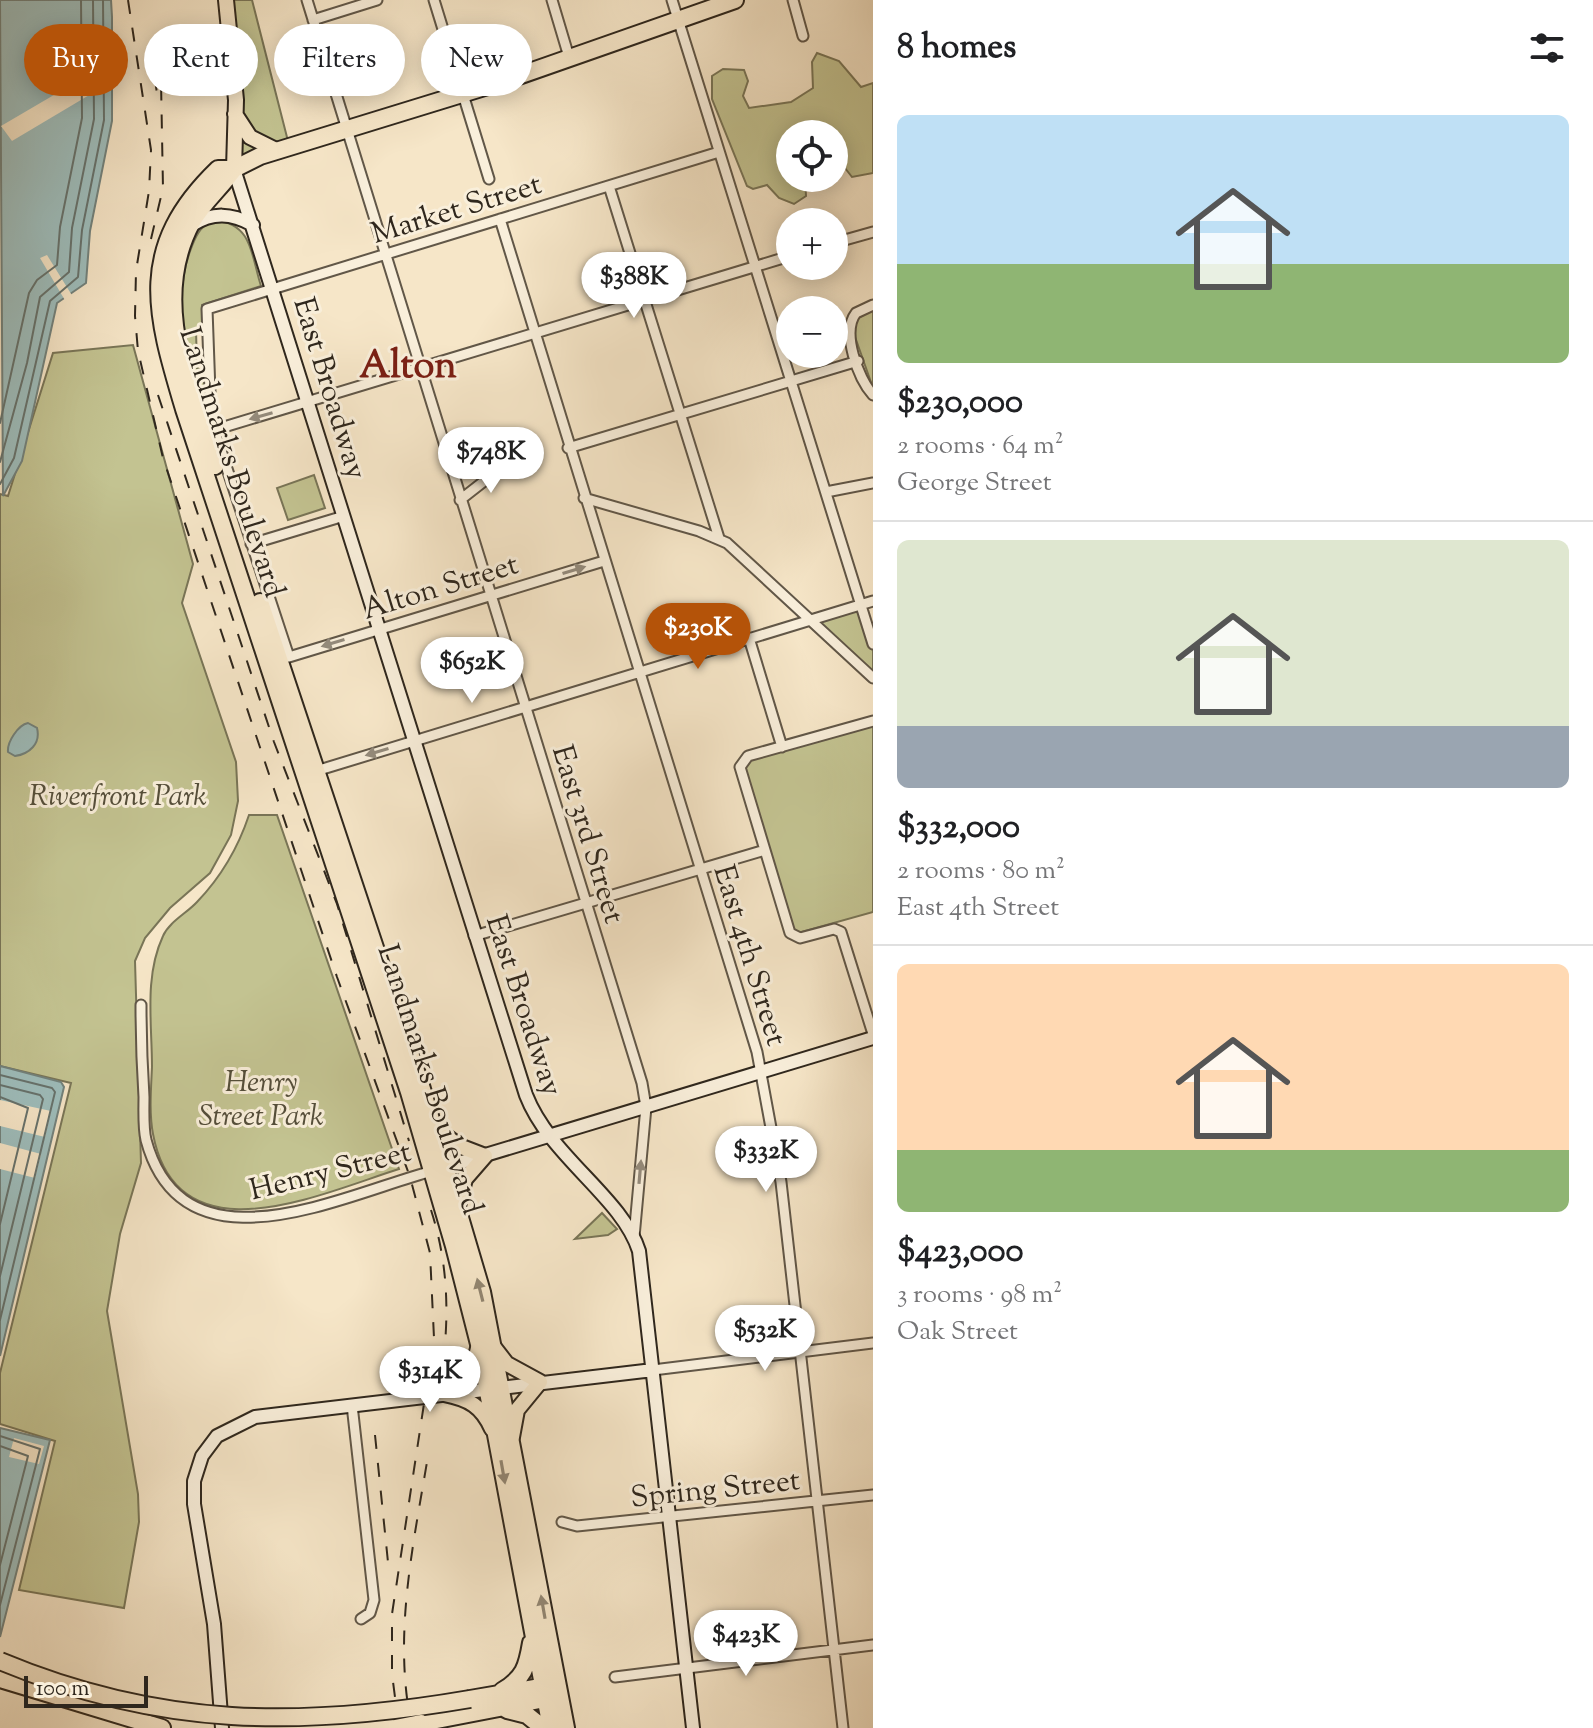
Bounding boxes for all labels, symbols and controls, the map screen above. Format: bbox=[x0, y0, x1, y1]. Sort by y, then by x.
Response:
chip: Buy bbox=[24, 24, 128, 96]
chip: Rent bbox=[144, 24, 258, 96]
chip: Filters bbox=[274, 24, 405, 96]
chip: New bbox=[421, 24, 532, 96]
text: 8 homes bbox=[897, 24, 1016, 73]
icon: filters bbox=[1525, 26, 1569, 70]
map controls bbox=[776, 120, 848, 368]
button: locate bbox=[776, 120, 848, 192]
street label: Market Street bbox=[366, 164, 547, 257]
icon: home bbox=[1161, 167, 1305, 311]
button: + bbox=[776, 208, 848, 280]
pin: $388K bbox=[578, 252, 690, 320]
text: $388K bbox=[599, 259, 669, 296]
street label: East Broadway bbox=[281, 293, 377, 485]
button: − bbox=[776, 296, 848, 368]
street label: Landmarks Boulevard bbox=[167, 322, 295, 603]
district label: Alton bbox=[359, 341, 457, 395]
text: $230,000 bbox=[897, 379, 1023, 428]
one-way arrow bbox=[249, 410, 273, 423]
pin: $748K bbox=[435, 427, 547, 495]
text: 2 rooms · 64 m² bbox=[897, 428, 1064, 465]
text: $748K bbox=[456, 434, 526, 471]
text: George Street bbox=[897, 465, 1052, 502]
street label: Alton Street bbox=[358, 544, 524, 632]
one-way arrow bbox=[562, 564, 586, 576]
icon: home bbox=[1161, 592, 1305, 736]
pin: $230K bbox=[642, 603, 754, 671]
text: $230K bbox=[664, 610, 732, 647]
one-way arrow bbox=[321, 637, 345, 650]
pin: $652K bbox=[416, 637, 528, 705]
text: $652K bbox=[439, 644, 505, 681]
street label: East 3rd Street bbox=[539, 740, 634, 929]
one-way arrow bbox=[364, 746, 388, 759]
park label: Riverfront Park bbox=[29, 776, 207, 819]
text: $332,000 bbox=[897, 804, 1020, 853]
text: 2 rooms · 80 m² bbox=[897, 853, 1065, 890]
street label: East 4th Street bbox=[701, 860, 797, 1051]
text: East 4th Street bbox=[897, 890, 1059, 927]
street label: East Broadway bbox=[473, 910, 572, 1102]
street label: Landmarks Boulevard bbox=[365, 939, 493, 1220]
icon: home bbox=[1161, 1016, 1305, 1160]
park label: Henry Street Park bbox=[198, 1062, 324, 1139]
pin: $332K bbox=[710, 1126, 822, 1194]
street label: Henry Street bbox=[245, 1132, 416, 1213]
text: $332K bbox=[733, 1133, 799, 1170]
one-way arrow bbox=[634, 1159, 647, 1184]
text: $423,000 bbox=[897, 1228, 1023, 1277]
text: 3 rooms · 98 m² bbox=[897, 1277, 1062, 1314]
one-way arrow bbox=[474, 1278, 486, 1303]
pin: $532K bbox=[709, 1305, 821, 1373]
text: $532K bbox=[733, 1312, 797, 1349]
text: Oak Street bbox=[897, 1314, 1018, 1351]
pin: $314K bbox=[374, 1346, 486, 1414]
text: $314K bbox=[397, 1353, 463, 1390]
one-way arrow bbox=[498, 1460, 510, 1485]
street label: Spring Street bbox=[628, 1460, 802, 1521]
one-way arrow bbox=[536, 1594, 549, 1619]
pin: $423K bbox=[690, 1610, 802, 1678]
text: $423K bbox=[712, 1617, 780, 1654]
scale bar bbox=[24, 1672, 148, 1708]
text: 100 m bbox=[36, 1674, 89, 1706]

